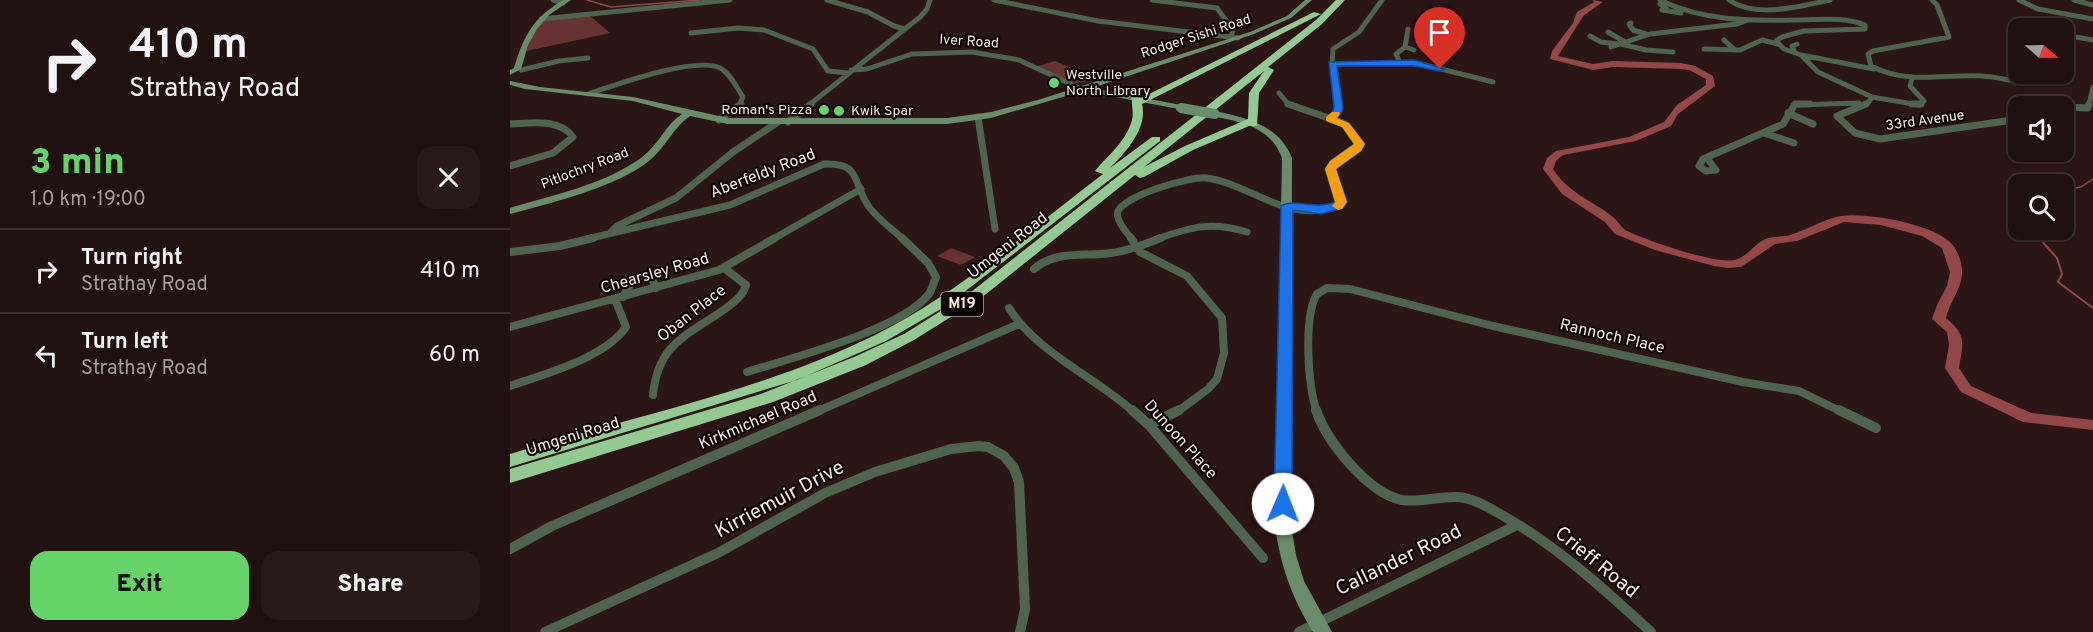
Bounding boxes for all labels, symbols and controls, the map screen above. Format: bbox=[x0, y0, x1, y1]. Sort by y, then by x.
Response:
pin bbox=[1414, 7, 1465, 69]
street label: Rodger Sishi Road bbox=[1139, 11, 1253, 63]
icon: arrive bbox=[1423, 16, 1456, 49]
north arrow bbox=[2008, 18, 2074, 84]
map controls bbox=[2008, 18, 2074, 240]
text: 410 m bbox=[129, 20, 248, 73]
icon: right bbox=[30, 24, 108, 102]
street label: Iver Road bbox=[939, 31, 999, 53]
place label: Westville North Library bbox=[1066, 67, 1150, 100]
text: Strathay Road bbox=[129, 72, 300, 106]
marker: Westville North Library bbox=[1047, 76, 1061, 90]
button: sound bbox=[2008, 96, 2074, 162]
place label: Roman's Pizza bbox=[721, 102, 812, 119]
marker: Roman's Pizza bbox=[817, 103, 831, 117]
place label: Kwik Spar bbox=[851, 103, 914, 120]
marker: Kwik Spar bbox=[832, 104, 846, 118]
street label: 33rd Avenue bbox=[1885, 107, 1965, 135]
text: 3 min bbox=[30, 141, 125, 187]
street label: Pitlochry Road bbox=[539, 144, 631, 194]
street label: Aberfeldy Road bbox=[708, 145, 818, 203]
button: close bbox=[417, 146, 480, 209]
button: search bbox=[2008, 174, 2074, 240]
text: 1.0 km · 19:00 bbox=[30, 187, 146, 213]
street label: Umgeni Road bbox=[964, 208, 1052, 284]
text: Turn right bbox=[81, 245, 183, 272]
street label: Chearsley Road bbox=[598, 249, 712, 299]
icon: right bbox=[30, 255, 63, 288]
text: 410 m bbox=[420, 258, 480, 285]
text: Strathay Road bbox=[81, 272, 208, 298]
street label: Oban Place bbox=[654, 281, 730, 347]
road number: M19 bbox=[941, 292, 983, 316]
street label: Rannoch Place bbox=[1558, 315, 1666, 359]
text: Turn left bbox=[81, 329, 169, 356]
icon: left bbox=[30, 339, 63, 372]
text: 60 m bbox=[429, 342, 480, 369]
text: Strathay Road bbox=[81, 356, 208, 382]
street label: Kirkmichael Road bbox=[696, 387, 820, 455]
street label: Dunoon Place bbox=[1139, 396, 1221, 484]
street label: Umgeni Road bbox=[524, 413, 622, 461]
street label: Kirriemuir Drive bbox=[711, 455, 849, 545]
position arrow bbox=[1251, 472, 1315, 536]
street label: Callander Road bbox=[1332, 519, 1466, 603]
street label: Crieff Road bbox=[1549, 521, 1643, 605]
button: Exit bbox=[30, 551, 249, 620]
button: Share bbox=[261, 551, 480, 620]

